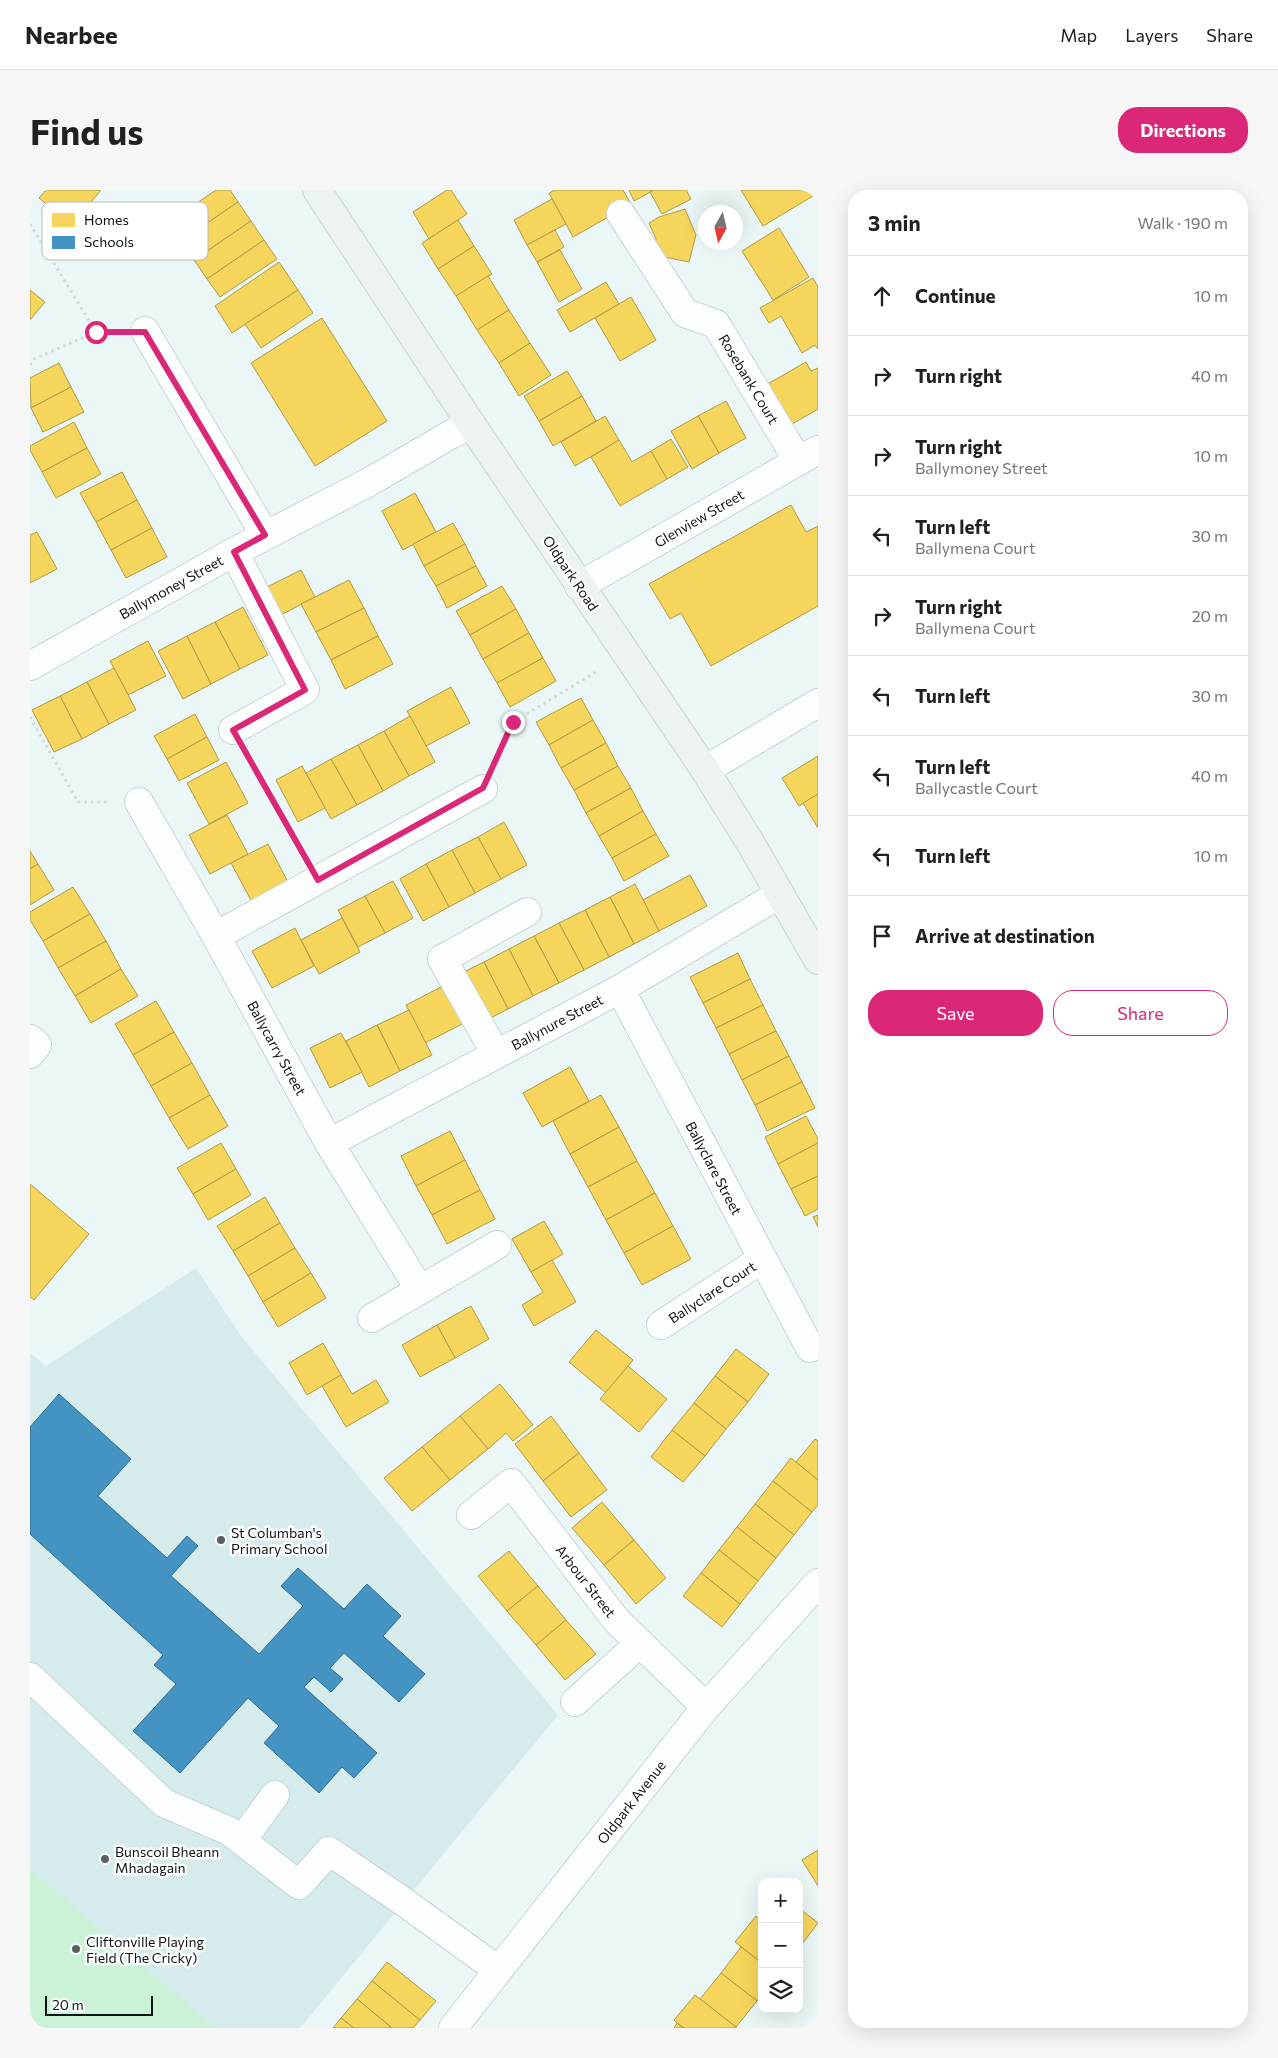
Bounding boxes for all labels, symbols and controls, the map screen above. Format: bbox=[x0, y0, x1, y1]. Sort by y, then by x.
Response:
text: Nearbee bbox=[25, 20, 118, 49]
text: Map bbox=[1060, 24, 1097, 46]
text: Layers bbox=[1125, 24, 1178, 46]
text: Share bbox=[1206, 24, 1253, 46]
button: Directions bbox=[1118, 107, 1248, 153]
text: Find us bbox=[30, 109, 144, 152]
legend bbox=[42, 202, 208, 260]
north arrow bbox=[698, 205, 743, 250]
text: 3 min bbox=[868, 210, 921, 235]
text: Homes bbox=[84, 211, 129, 228]
text: Walk · 190 m bbox=[1138, 213, 1228, 232]
text: Schools bbox=[84, 233, 134, 250]
icon: ahead bbox=[868, 282, 896, 310]
text: Continue bbox=[915, 284, 995, 307]
text: 10 m bbox=[1194, 286, 1228, 305]
route start bbox=[85, 321, 108, 344]
street label: Rosebank Court bbox=[715, 331, 783, 427]
icon: right bbox=[868, 362, 896, 390]
text: Turn right bbox=[915, 364, 1002, 387]
text: 40 m bbox=[1191, 366, 1228, 385]
text: Turn right bbox=[915, 435, 1002, 458]
icon: right bbox=[868, 442, 896, 470]
text: 10 m bbox=[1194, 446, 1228, 465]
text: Ballymoney Street bbox=[915, 458, 1048, 477]
street label: Glenview Street bbox=[651, 485, 747, 550]
text: Turn left bbox=[915, 515, 990, 538]
icon: left bbox=[868, 522, 896, 550]
text: 30 m bbox=[1191, 526, 1228, 545]
street label: Oldpark Road bbox=[540, 532, 602, 614]
text: Ballymena Court bbox=[915, 538, 1036, 557]
street label: Ballymoney Street bbox=[116, 551, 226, 623]
text: Turn right bbox=[915, 595, 1002, 618]
icon: right bbox=[868, 602, 896, 630]
text: 20 m bbox=[1192, 606, 1228, 625]
text: Ballymena Court bbox=[915, 618, 1036, 637]
icon: left bbox=[868, 682, 896, 710]
text: Turn left bbox=[915, 684, 990, 707]
text: 30 m bbox=[1191, 686, 1228, 705]
route end bbox=[502, 711, 525, 734]
text: Turn left bbox=[915, 755, 990, 778]
icon: left bbox=[868, 762, 896, 790]
text: 40 m bbox=[1191, 766, 1228, 785]
text: Ballycastle Court bbox=[915, 778, 1038, 797]
icon: left bbox=[868, 842, 896, 870]
text: Turn left bbox=[915, 844, 990, 867]
text: 10 m bbox=[1194, 846, 1228, 865]
icon: arrive bbox=[868, 922, 896, 950]
text: Arrive at destination bbox=[915, 924, 1095, 947]
button: Save bbox=[868, 990, 1043, 1036]
button: Share bbox=[1053, 990, 1228, 1036]
street label: Ballynure Street bbox=[508, 991, 606, 1053]
street label: Ballycarry Street bbox=[244, 998, 310, 1098]
street label: Ballyclare Street bbox=[682, 1118, 746, 1218]
street label: Ballyclare Court bbox=[665, 1257, 759, 1327]
place label: St Columban's Primary School bbox=[231, 1524, 327, 1557]
marker: St Columban's Primary School bbox=[215, 1534, 227, 1546]
street label: Arbour Street bbox=[552, 1541, 620, 1621]
street label: Oldpark Avenue bbox=[593, 1757, 669, 1847]
place label: Bunscoil Bheann Mhadagain bbox=[115, 1843, 219, 1876]
marker: Bunscoil Bheann Mhadagain bbox=[99, 1853, 111, 1865]
map controls bbox=[758, 1878, 803, 2013]
button: + bbox=[758, 1878, 803, 1923]
button: − bbox=[758, 1923, 803, 1968]
place label: Cliftonville Playing Field (The Cricky) bbox=[86, 1933, 204, 1966]
marker: Cliftonville Playing Field (The Cricky) bbox=[70, 1943, 82, 1955]
button: layers bbox=[758, 1968, 803, 2013]
scale bar bbox=[45, 1993, 152, 2016]
text: 20 m bbox=[52, 1996, 84, 2013]

